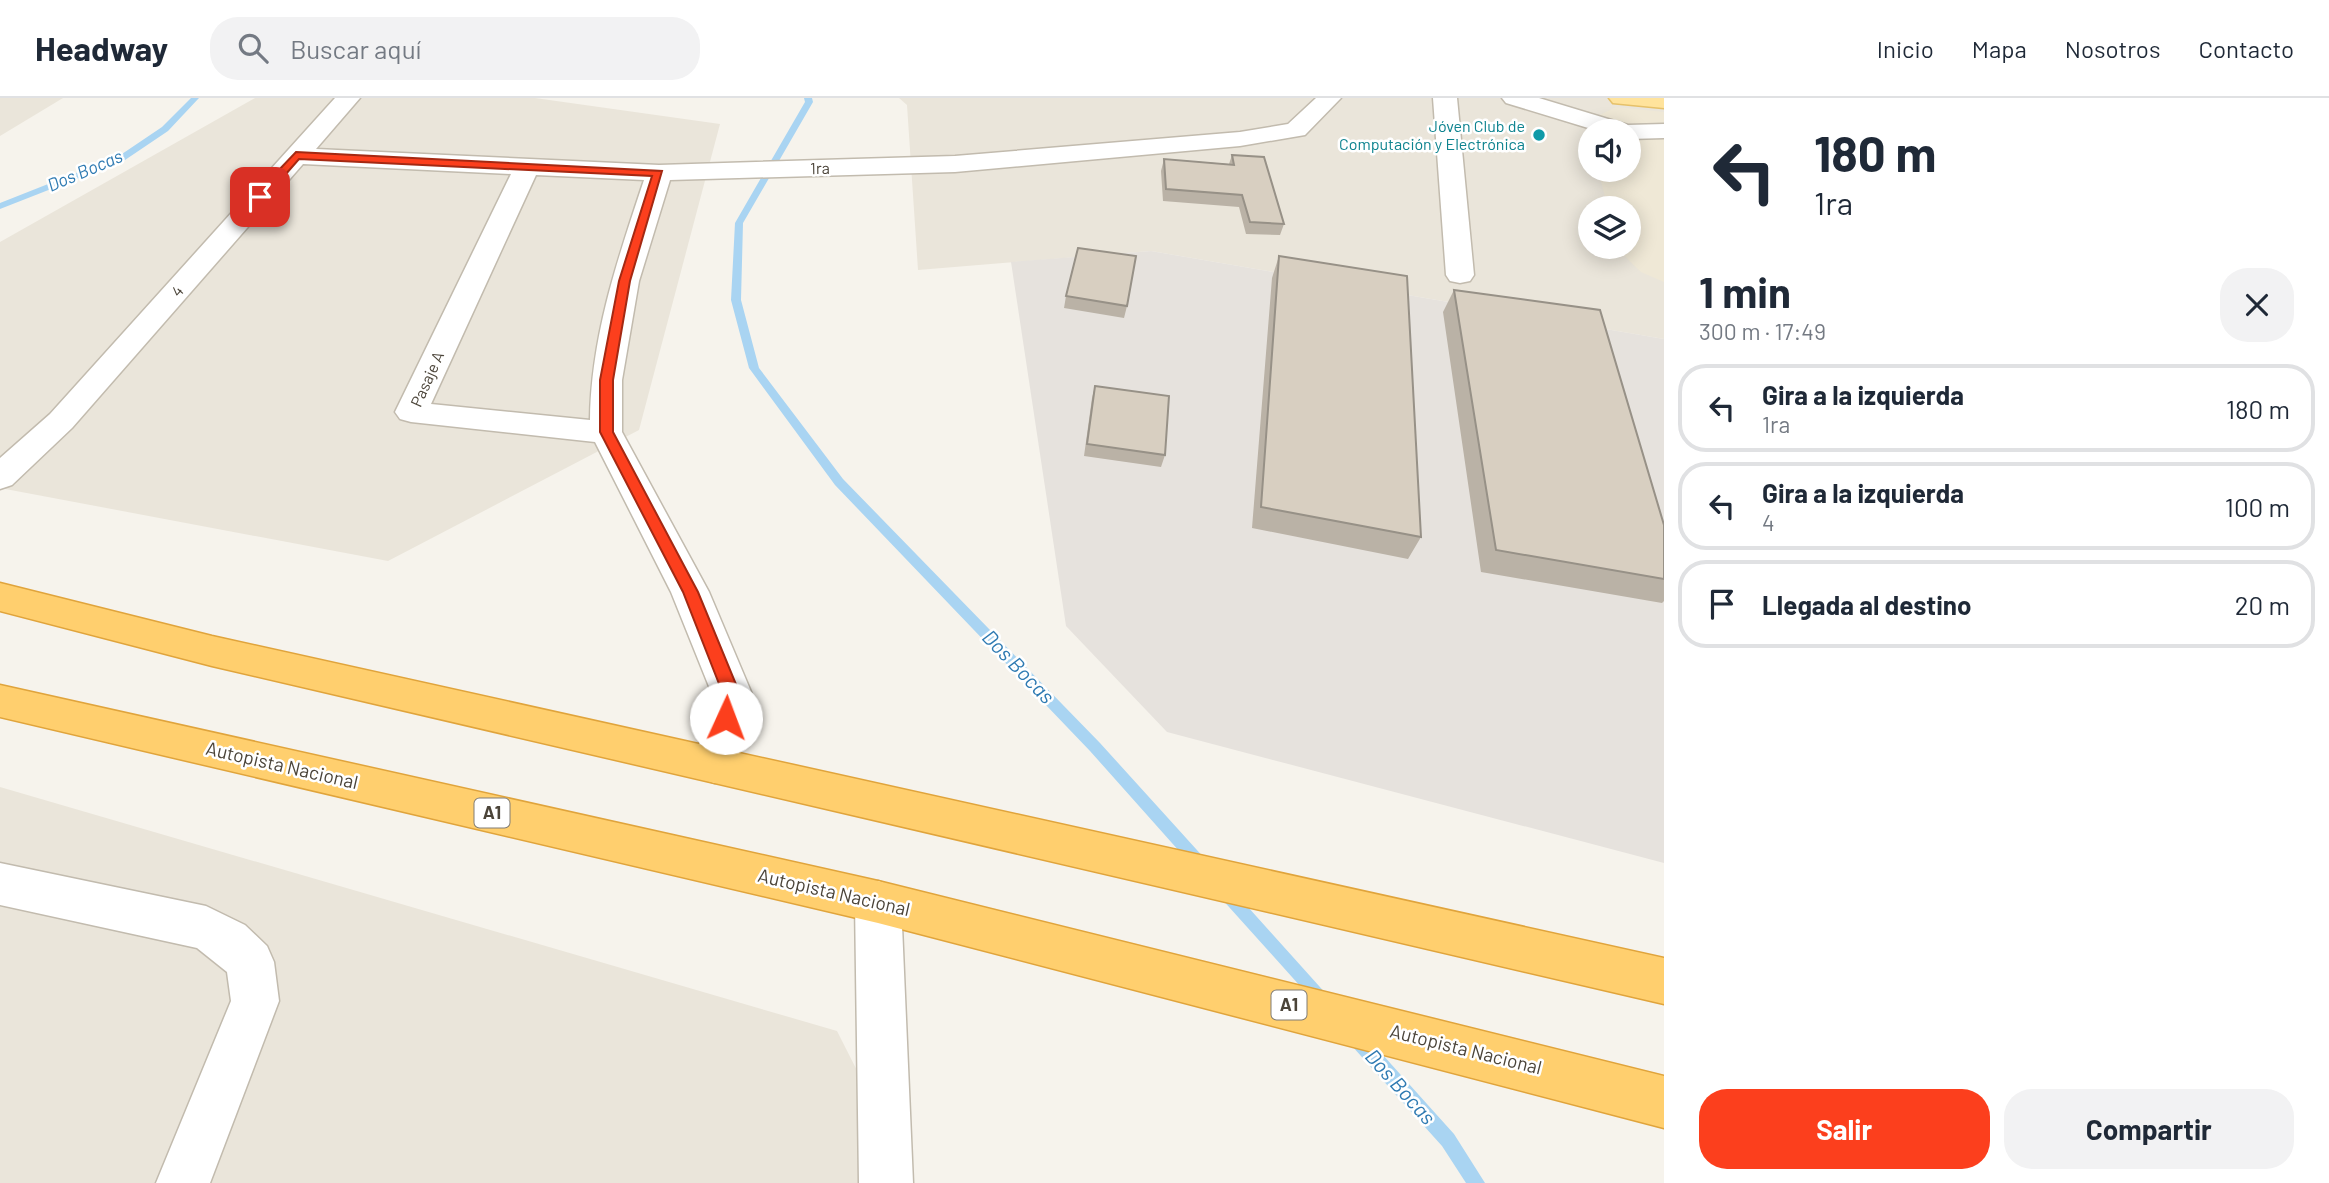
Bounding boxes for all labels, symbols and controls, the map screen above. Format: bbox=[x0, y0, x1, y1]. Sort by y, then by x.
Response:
search box bbox=[210, 17, 700, 80]
text: Headway bbox=[35, 28, 168, 68]
icon: search bbox=[234, 29, 272, 67]
text: Buscar aquí bbox=[290, 33, 421, 64]
text: Inicio bbox=[1877, 34, 1934, 63]
text: Mapa bbox=[1972, 34, 2027, 63]
text: Nosotros bbox=[2065, 34, 2161, 63]
text: Contacto bbox=[2199, 34, 2294, 63]
place label: Jóven Club de Computación y Electrónica bbox=[1339, 116, 1525, 153]
map controls bbox=[1578, 119, 1641, 259]
button: sound bbox=[1578, 119, 1641, 182]
text: 180 m bbox=[1814, 123, 1937, 182]
icon: left bbox=[1699, 126, 1790, 217]
marker: Jóven Club de Computación y Electrónica bbox=[1531, 127, 1547, 143]
water label: Dos Bocas bbox=[44, 144, 126, 196]
street label: 1ra bbox=[810, 158, 830, 177]
pin bbox=[230, 167, 290, 227]
icon: arrive bbox=[241, 178, 279, 216]
text: 1ra bbox=[1814, 183, 1853, 221]
button: layers bbox=[1578, 196, 1641, 259]
text: 1 min bbox=[1699, 266, 1791, 316]
button: close bbox=[2220, 268, 2294, 342]
street label: 4 bbox=[167, 281, 187, 300]
text: 300 m · 17:49 bbox=[1699, 317, 1826, 345]
street label: Pasaje A bbox=[406, 348, 447, 410]
text: Gira a la izquierda bbox=[1762, 379, 1964, 410]
icon: left bbox=[1703, 389, 1741, 427]
text: 180 m bbox=[2226, 393, 2290, 424]
text: 1ra bbox=[1762, 410, 1790, 438]
text: Gira a la izquierda bbox=[1762, 477, 1964, 508]
icon: left bbox=[1703, 487, 1741, 525]
text: 100 m bbox=[2225, 491, 2290, 522]
text: 4 bbox=[1762, 508, 1775, 536]
icon: arrive bbox=[1703, 585, 1741, 623]
text: Llegada al destino bbox=[1762, 589, 1971, 620]
text: 20 m bbox=[2235, 589, 2290, 620]
water label: Dos Bocas bbox=[978, 624, 1060, 708]
position arrow bbox=[689, 681, 763, 755]
street label: Autopista Nacional bbox=[204, 736, 360, 793]
road number: A1 bbox=[475, 798, 510, 828]
street label: Autopista Nacional bbox=[756, 863, 912, 920]
road number: A1 bbox=[1272, 991, 1306, 1020]
street label: Autopista Nacional bbox=[1388, 1019, 1544, 1078]
water label: Dos Bocas bbox=[1361, 1043, 1442, 1129]
button: Salir bbox=[1699, 1089, 1990, 1169]
button: Compartir bbox=[2004, 1089, 2294, 1169]

